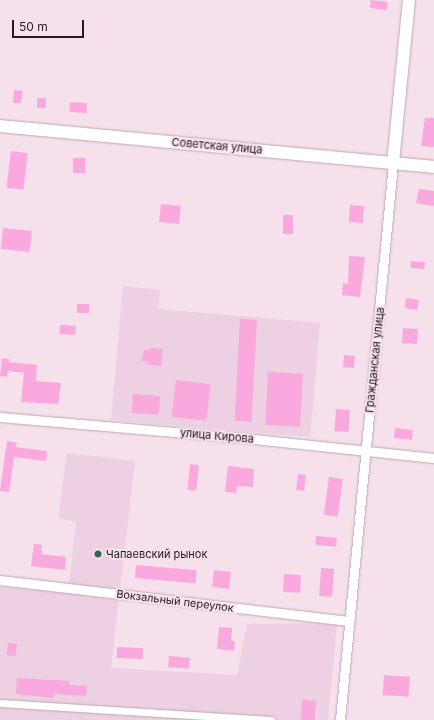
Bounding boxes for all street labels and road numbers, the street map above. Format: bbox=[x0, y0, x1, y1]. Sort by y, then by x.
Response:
street label: Советская улица bbox=[171, 135, 263, 157]
street label: Гражданская улица bbox=[363, 307, 387, 413]
street label: улица Кирова bbox=[180, 426, 254, 446]
street label: Вокзальный переулок bbox=[116, 587, 234, 615]

